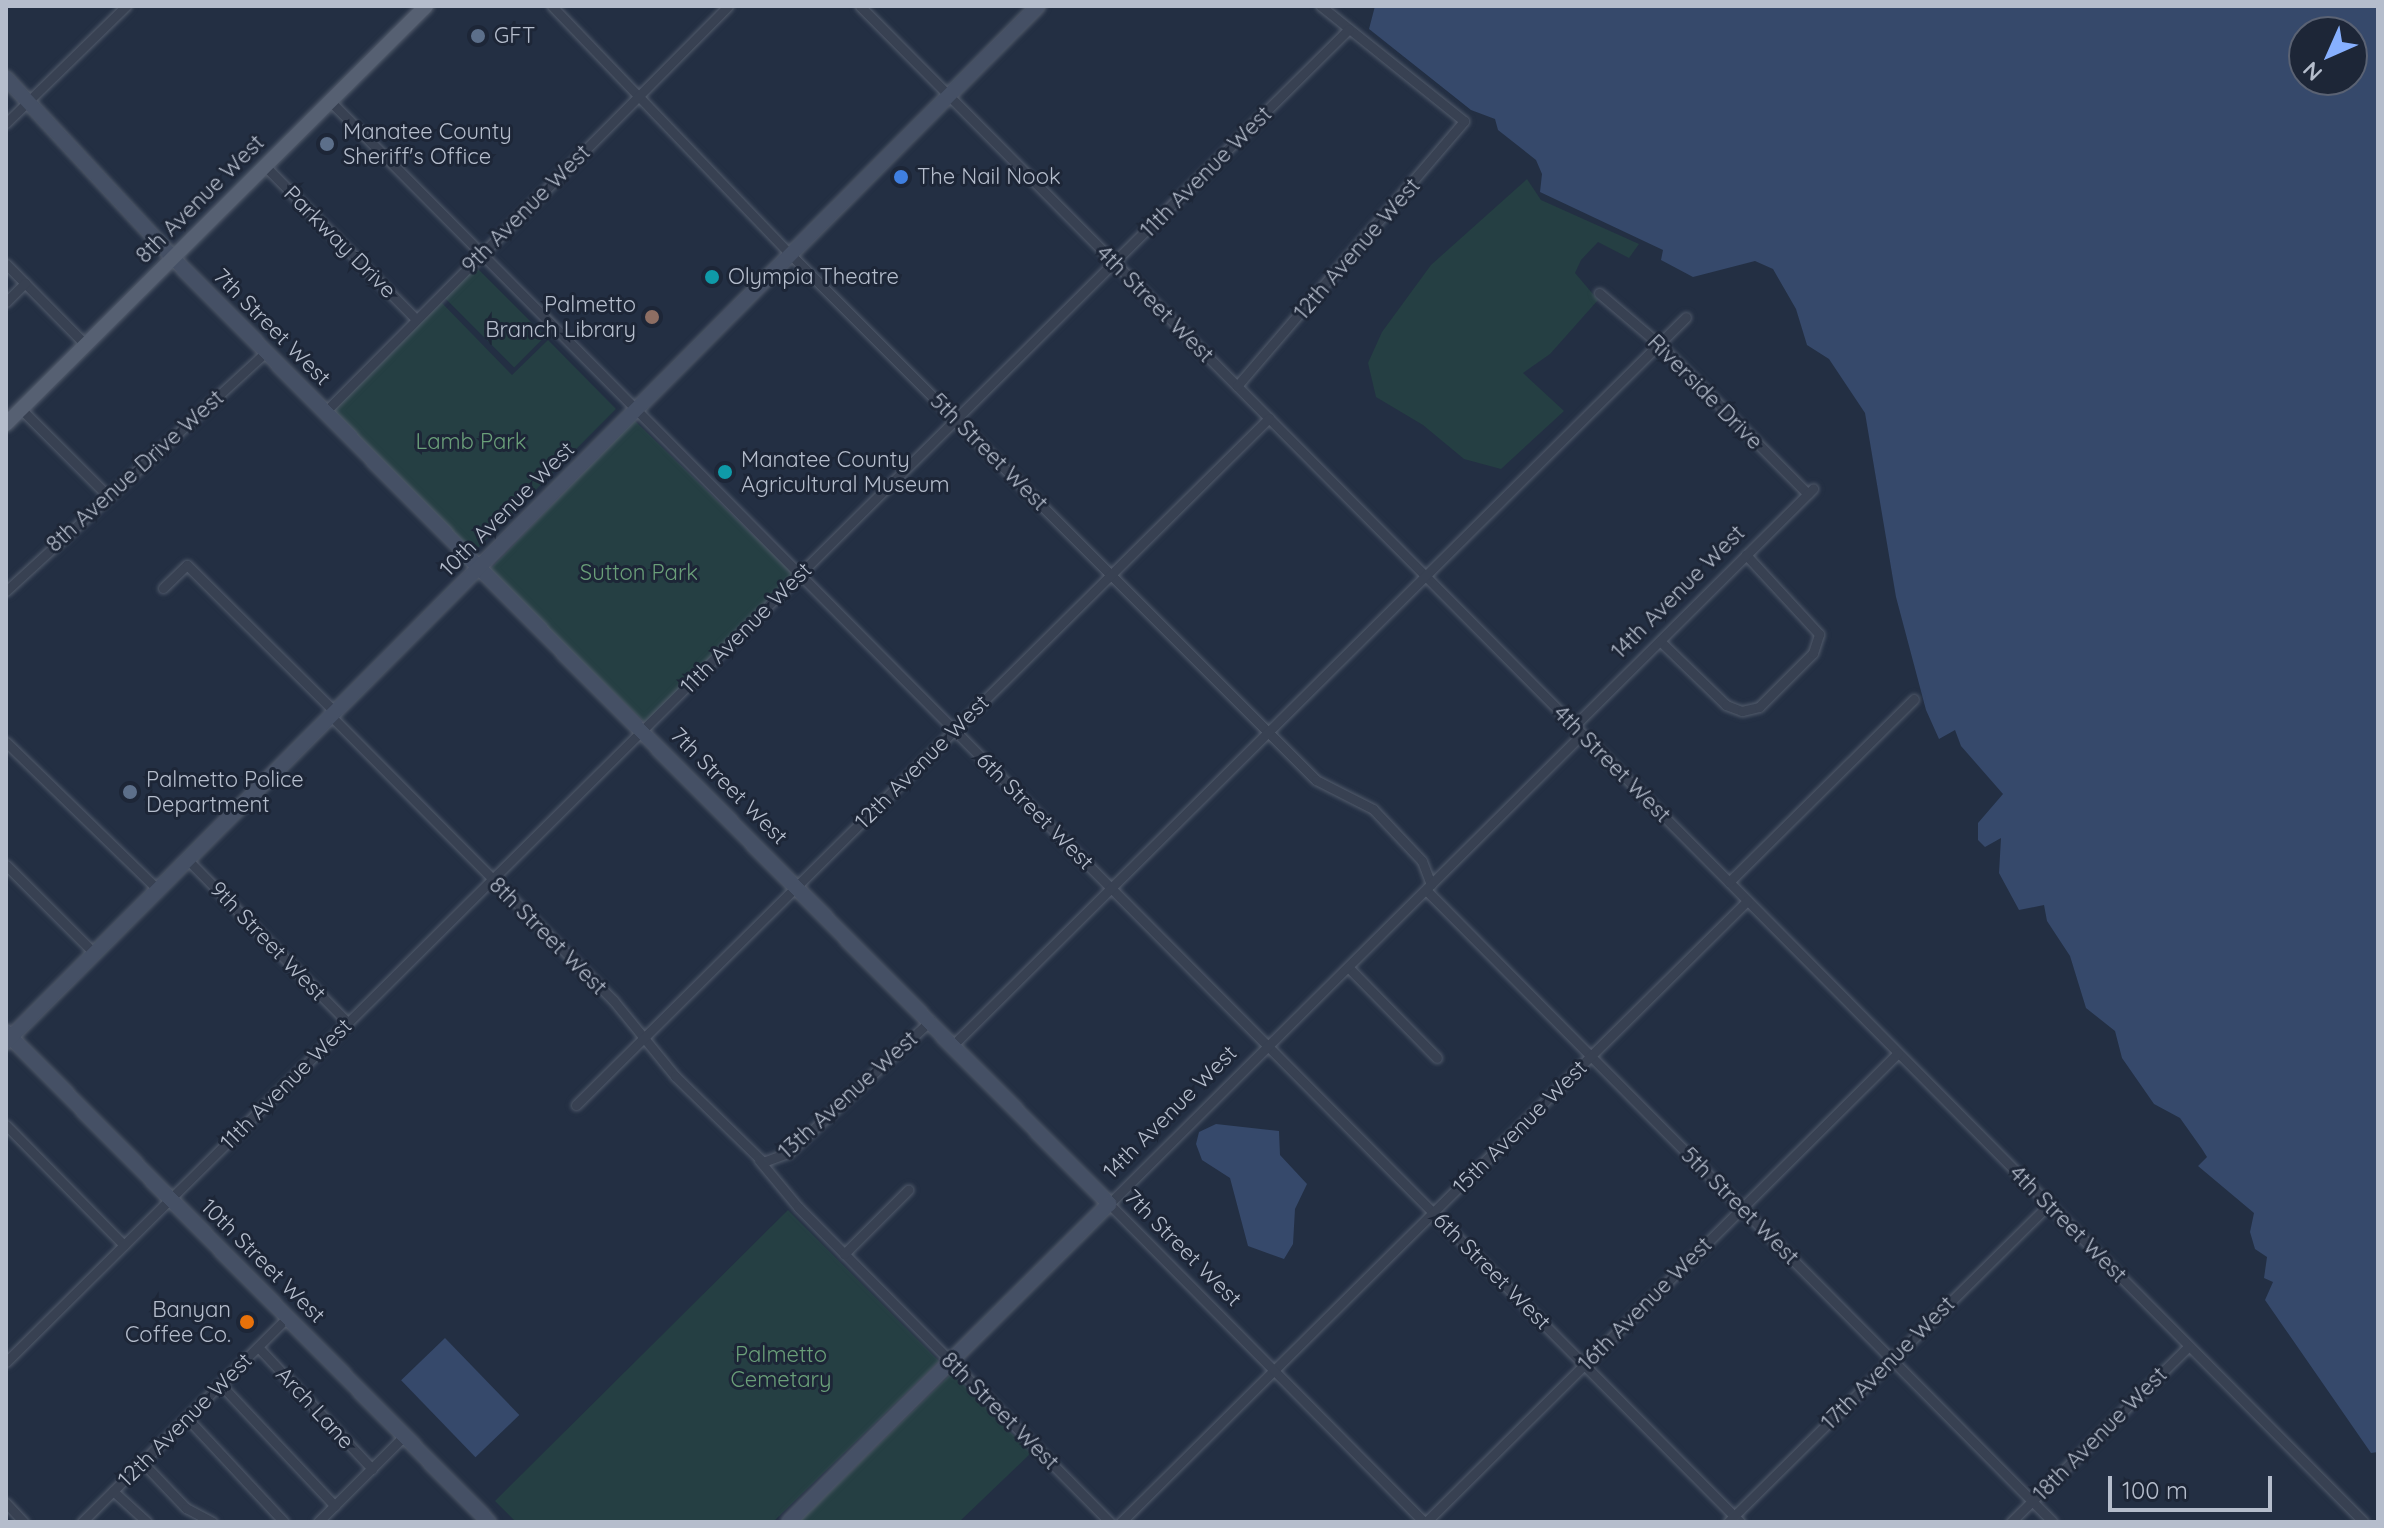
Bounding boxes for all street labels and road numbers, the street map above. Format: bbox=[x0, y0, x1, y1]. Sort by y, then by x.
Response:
street label: 11th Avenue West bbox=[1135, 101, 1277, 243]
street label: 8th Avenue West bbox=[130, 129, 270, 269]
street label: 9th Avenue West bbox=[456, 139, 596, 279]
street label: 12th Avenue West bbox=[1288, 173, 1426, 325]
street label: Parkway Drive bbox=[278, 180, 402, 304]
street label: 4th Street West bbox=[1091, 240, 1219, 368]
street label: 7th Street West bbox=[208, 263, 336, 391]
street label: Riverside Drive bbox=[1642, 329, 1768, 455]
street label: 8th Avenue Drive West bbox=[41, 385, 229, 557]
street label: 5th Street West bbox=[925, 388, 1053, 516]
street label: 10th Avenue West bbox=[434, 436, 580, 582]
street label: 14th Avenue West bbox=[1606, 520, 1750, 664]
street label: 11th Avenue West bbox=[675, 557, 817, 699]
street label: 12th Avenue West bbox=[849, 689, 995, 835]
street label: 4th Street West bbox=[1548, 700, 1676, 828]
street label: 7th Street West bbox=[665, 722, 793, 850]
street label: 6th Street West bbox=[971, 747, 1099, 875]
street label: 8th Street West bbox=[484, 872, 612, 1000]
street label: 9th Street West bbox=[204, 876, 332, 1006]
street label: 11th Avenue West bbox=[215, 1013, 357, 1155]
street label: 13th Avenue West bbox=[773, 1026, 923, 1164]
street label: 14th Avenue West bbox=[1098, 1040, 1242, 1184]
street label: 15th Avenue West bbox=[1448, 1055, 1592, 1199]
street label: 5th Street West bbox=[1676, 1142, 1804, 1270]
street label: 4th Street West bbox=[2004, 1160, 2132, 1288]
street label: 7th Street West bbox=[1119, 1184, 1247, 1312]
street label: 10th Street West bbox=[196, 1194, 330, 1328]
street label: 6th Street West bbox=[1428, 1207, 1556, 1335]
street label: 16th Avenue West bbox=[1573, 1232, 1717, 1376]
street label: 17th Avenue West bbox=[1816, 1291, 1960, 1435]
street label: 12th Avenue West bbox=[112, 1347, 258, 1493]
street label: 8th Street West bbox=[936, 1347, 1064, 1475]
street label: Arch Lane bbox=[270, 1362, 360, 1454]
street label: 18th Avenue West bbox=[2028, 1362, 2172, 1506]

